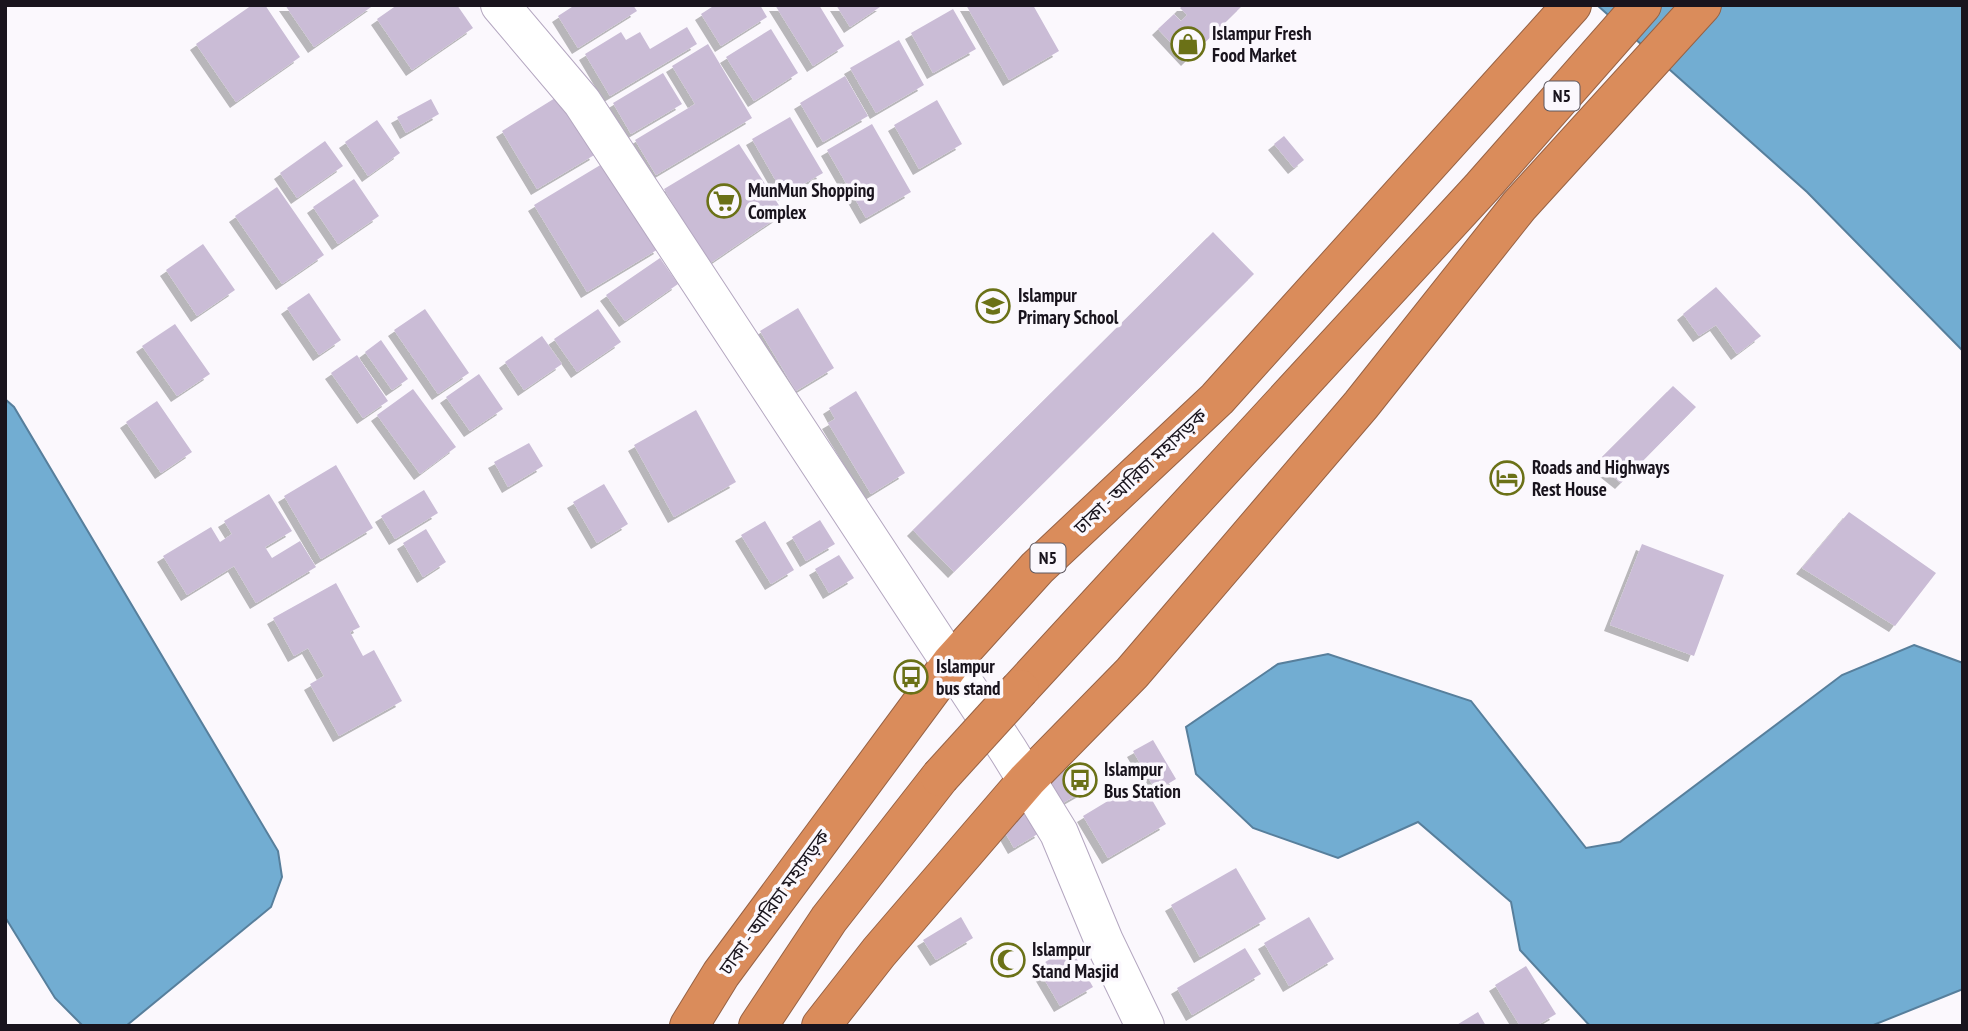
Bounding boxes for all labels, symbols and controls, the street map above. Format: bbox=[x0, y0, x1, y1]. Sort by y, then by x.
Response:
place label: Islampur Fresh Food Market bbox=[1212, 21, 1312, 67]
shop icon: Islampur Fresh Food Market bbox=[1169, 25, 1207, 63]
road number: N5 bbox=[1544, 82, 1580, 110]
place label: MunMun Shopping Complex bbox=[748, 178, 875, 224]
supermarket icon: MunMun Shopping Complex bbox=[705, 182, 743, 220]
place label: Islampur Primary School bbox=[1018, 283, 1119, 329]
school or university icon: Islampur Primary School bbox=[974, 287, 1012, 325]
street label: ঢাকা - আরিচা মহাসড়ক bbox=[1068, 403, 1212, 540]
place label: Roads and Highways Rest House bbox=[1532, 455, 1670, 501]
hotel icon: Roads and Highways Rest House bbox=[1488, 459, 1526, 497]
road number: N5 bbox=[1030, 544, 1066, 572]
place label: Islampur bus stand bbox=[936, 654, 1000, 700]
bus stop icon: Islampur bus stand bbox=[892, 658, 930, 696]
place label: Islampur Bus Station bbox=[1104, 757, 1181, 803]
bus stop icon: Islampur Bus Station bbox=[1061, 761, 1099, 799]
street label: ঢাকা - আরিচা মহাসড়ক bbox=[713, 824, 835, 980]
place label: Islampur Stand Masjid bbox=[1032, 937, 1119, 983]
mosque icon: Islampur Stand Masjid bbox=[989, 941, 1027, 979]

